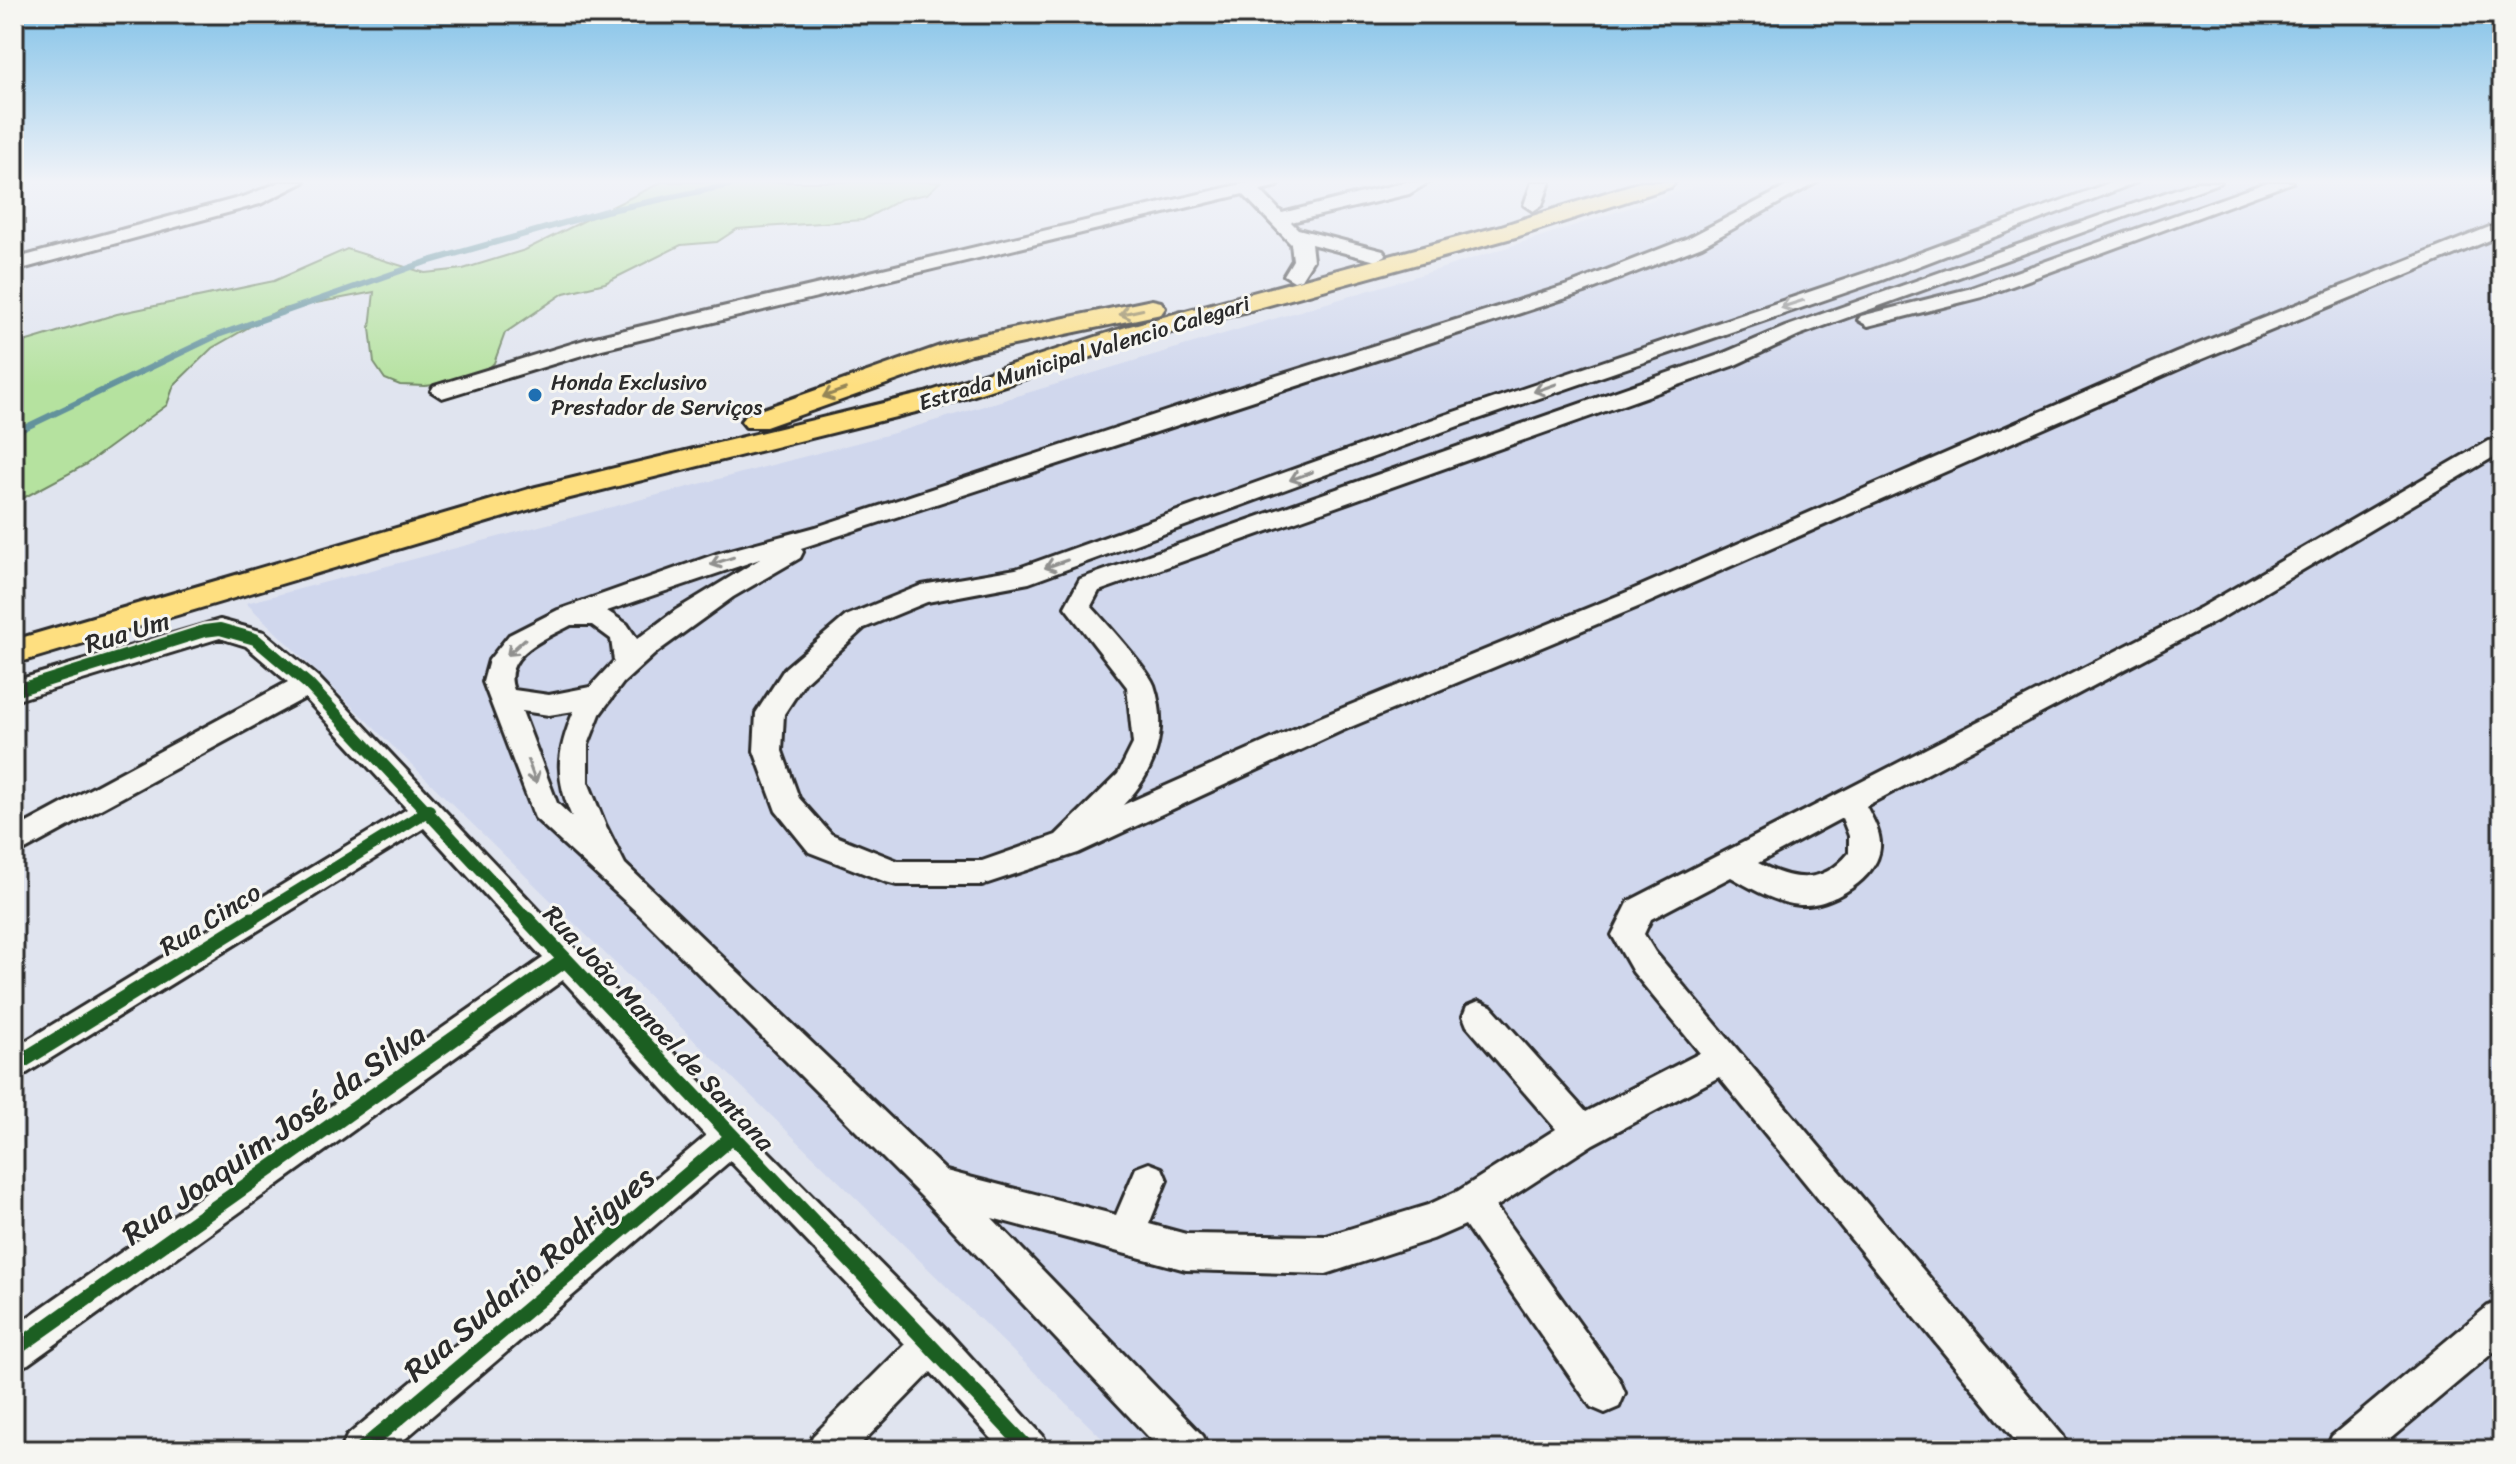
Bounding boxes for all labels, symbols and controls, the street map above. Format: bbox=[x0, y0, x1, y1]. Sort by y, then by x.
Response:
street label: Estrada Municipal Valencio Calegari bbox=[914, 284, 1255, 422]
one-way arrow bbox=[1779, 297, 1804, 312]
one-way arrow bbox=[1119, 305, 1145, 320]
place label: Honda Exclusivo Prestador de Serviços bbox=[551, 363, 762, 427]
one-way arrow bbox=[1533, 381, 1558, 396]
marker: Honda Exclusivo Prestador de Serviços bbox=[526, 386, 544, 404]
one-way arrow bbox=[821, 387, 846, 402]
one-way arrow bbox=[1289, 470, 1314, 485]
one-way arrow bbox=[709, 555, 734, 570]
one-way arrow bbox=[1044, 558, 1069, 573]
street label: Rua Um bbox=[79, 597, 175, 667]
one-way arrow bbox=[506, 637, 527, 656]
one-way arrow bbox=[525, 759, 540, 784]
street label: Rua Cinco bbox=[150, 870, 270, 968]
street label: Rua João Manoel de Santana bbox=[531, 894, 787, 1163]
street label: Rua Joaquim José da Silva bbox=[109, 1007, 439, 1261]
street label: Rua Sudario Rodrigues bbox=[390, 1151, 668, 1397]

